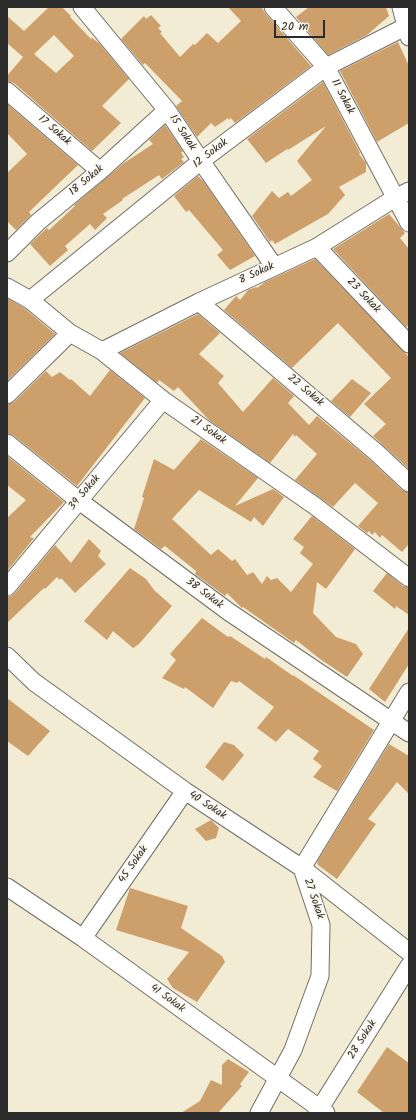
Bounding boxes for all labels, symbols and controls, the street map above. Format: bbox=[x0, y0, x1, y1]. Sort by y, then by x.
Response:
scale bar bbox=[276, 12, 327, 38]
text: 20 m bbox=[281, 17, 308, 36]
street label: 11 Sokak bbox=[327, 77, 357, 117]
street label: 17 Sokak bbox=[35, 113, 73, 149]
street label: 15 Sokak bbox=[166, 113, 198, 153]
street label: 12 Sokak bbox=[191, 136, 231, 172]
street label: 18 Sokak bbox=[67, 163, 107, 199]
street label: 8 Sokak bbox=[237, 260, 277, 288]
street label: 23 Sokak bbox=[343, 276, 383, 316]
street label: 22 Sokak bbox=[284, 372, 326, 410]
street label: 21 Sokak bbox=[188, 414, 228, 448]
street label: 39 Sokak bbox=[66, 473, 104, 513]
street label: 38 Sokak bbox=[183, 576, 225, 612]
street label: 40 Sokak bbox=[186, 789, 228, 823]
street label: 45 Sokak bbox=[116, 844, 152, 886]
street label: 27 Sokak bbox=[300, 877, 326, 921]
street label: 41 Sokak bbox=[147, 982, 187, 1016]
street label: 28 Sokak bbox=[346, 1018, 380, 1062]

